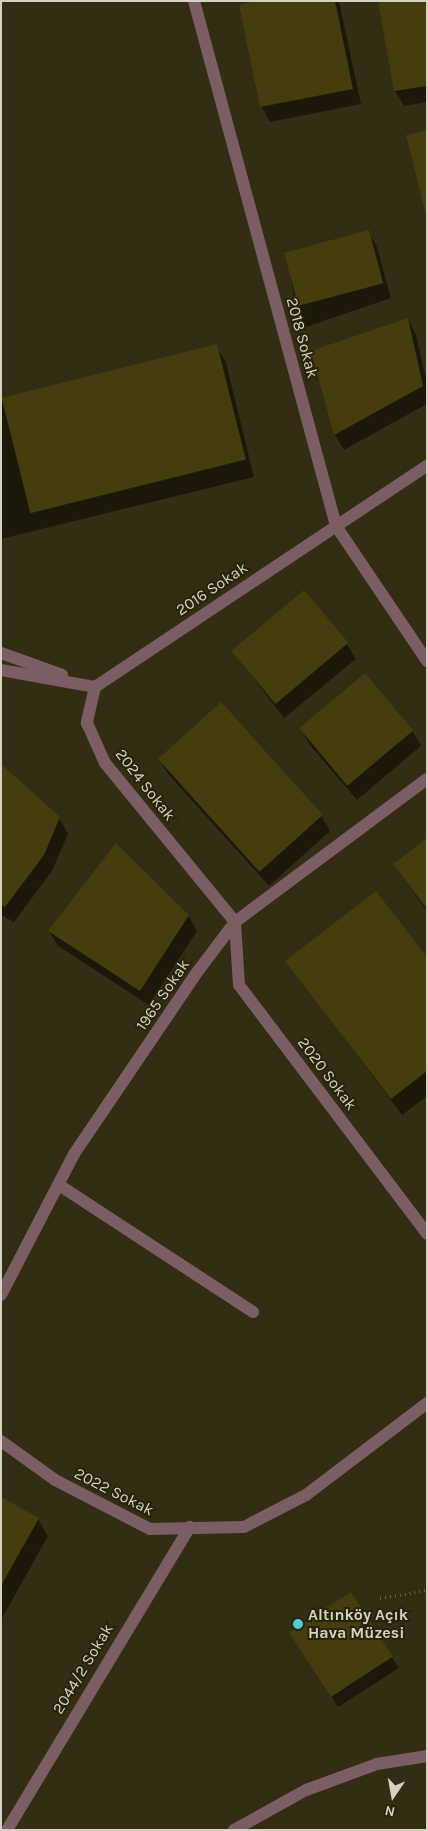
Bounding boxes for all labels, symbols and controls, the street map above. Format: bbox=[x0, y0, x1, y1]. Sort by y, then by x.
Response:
street label: 2018 Sokak bbox=[282, 295, 322, 381]
street label: 2016 Sokak bbox=[173, 558, 251, 620]
street label: 2024 Sokak bbox=[111, 745, 179, 825]
street label: 1965 Sokak bbox=[132, 956, 194, 1034]
street label: 2020 Sokak bbox=[293, 1034, 361, 1114]
street label: 2022 Sokak bbox=[71, 1464, 157, 1520]
place label: Altınköy Açık Hava Müzesi bbox=[308, 1605, 408, 1643]
marker: Altınköy Açık Hava Müzesi bbox=[292, 1618, 304, 1630]
street label: 2044/2 Sokak bbox=[49, 1620, 117, 1718]
north arrow bbox=[368, 1771, 418, 1821]
text: N bbox=[383, 1802, 396, 1821]

